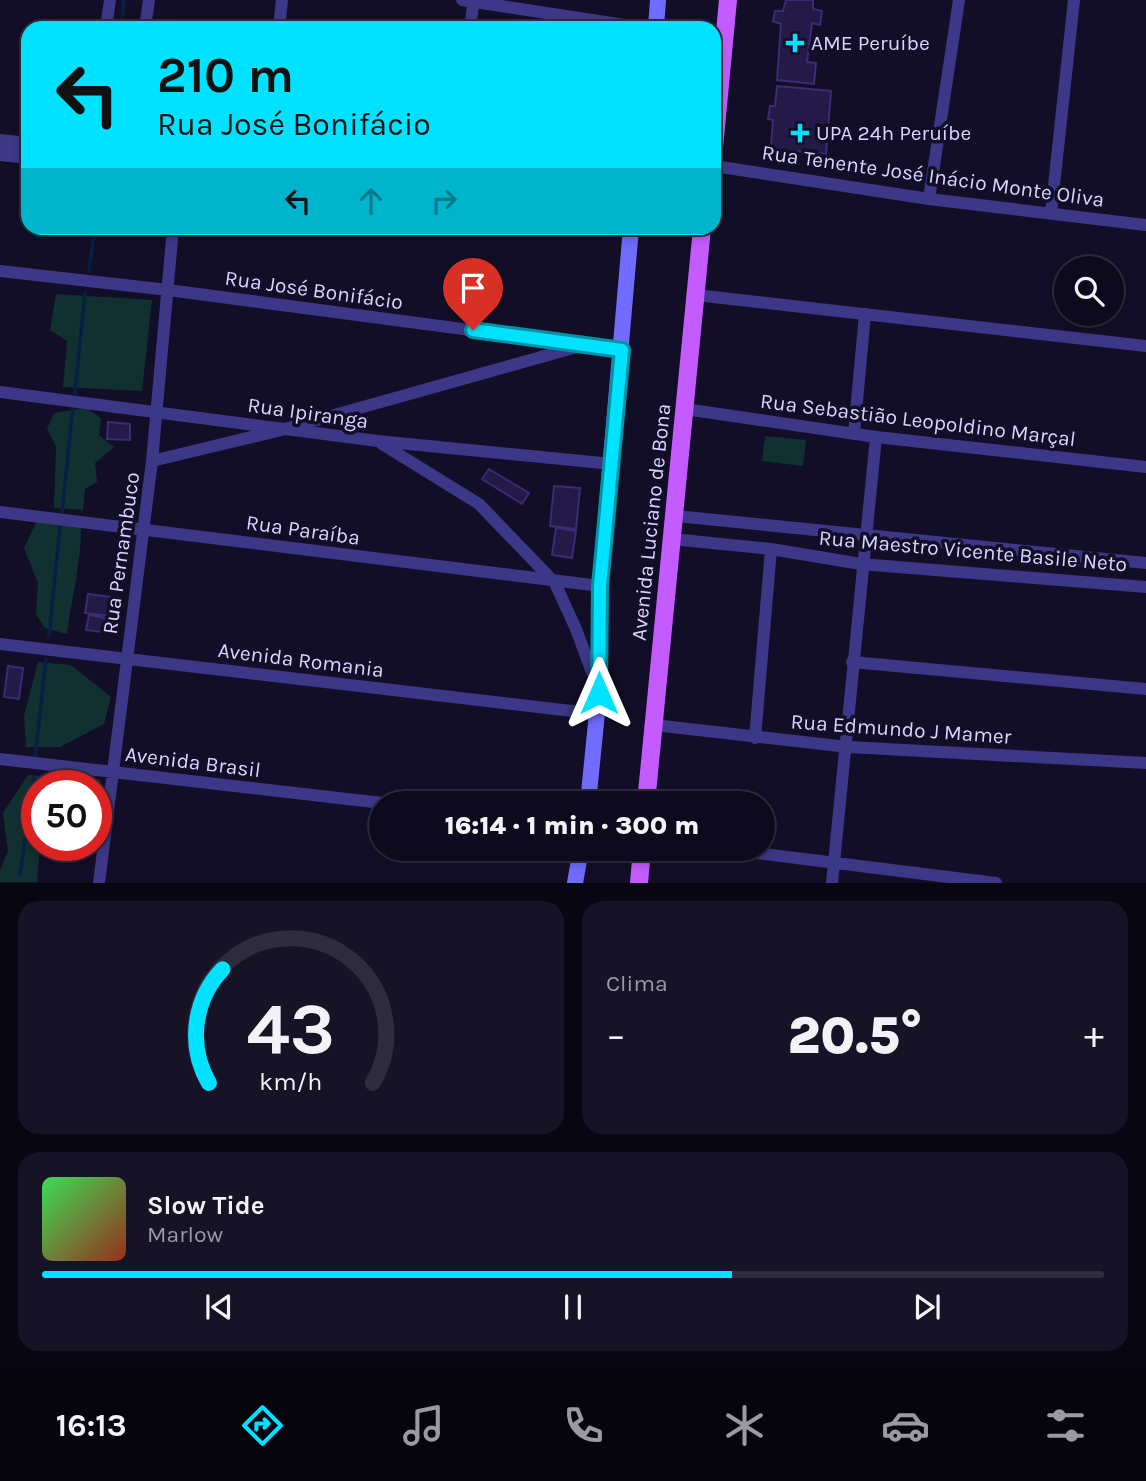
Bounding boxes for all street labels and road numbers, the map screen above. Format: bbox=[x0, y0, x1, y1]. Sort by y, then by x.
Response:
street label: Rua Tenente José Inácio Monte Oliva bbox=[760, 140, 1106, 212]
street label: Rua José Bonifácio bbox=[223, 266, 405, 314]
street label: Rua Sebastião Leopoldino Marçal bbox=[759, 389, 1077, 451]
street label: Rua Ipiranga bbox=[246, 393, 370, 433]
street label: Avenida Luciano de Bona bbox=[627, 402, 675, 642]
street label: Rua Pernambuco bbox=[98, 470, 144, 636]
street label: Rua Paraíba bbox=[245, 510, 361, 550]
street label: Rua Maestro Vicente Basile Neto bbox=[818, 526, 1128, 576]
street label: Avenida Romania bbox=[217, 638, 385, 682]
street label: Rua Edmundo J Mamer bbox=[790, 709, 1013, 749]
street label: Avenida Brasil bbox=[124, 742, 262, 782]

